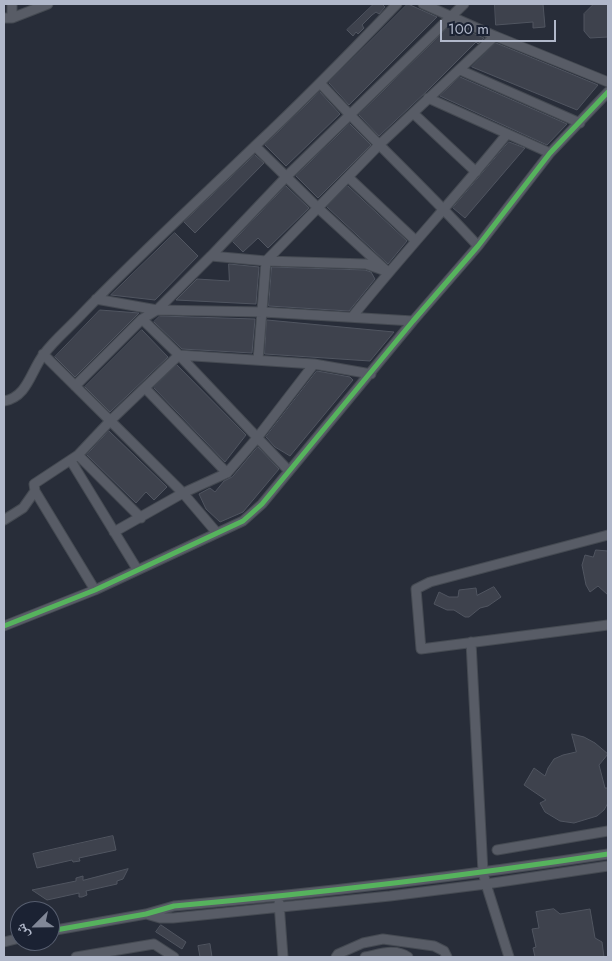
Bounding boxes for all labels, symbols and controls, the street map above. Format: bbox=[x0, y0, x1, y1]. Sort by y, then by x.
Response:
scale bar bbox=[442, 10, 558, 42]
text: 100 m bbox=[448, 18, 489, 40]
north arrow bbox=[10, 901, 60, 951]
text: ش bbox=[10, 921, 34, 942]

